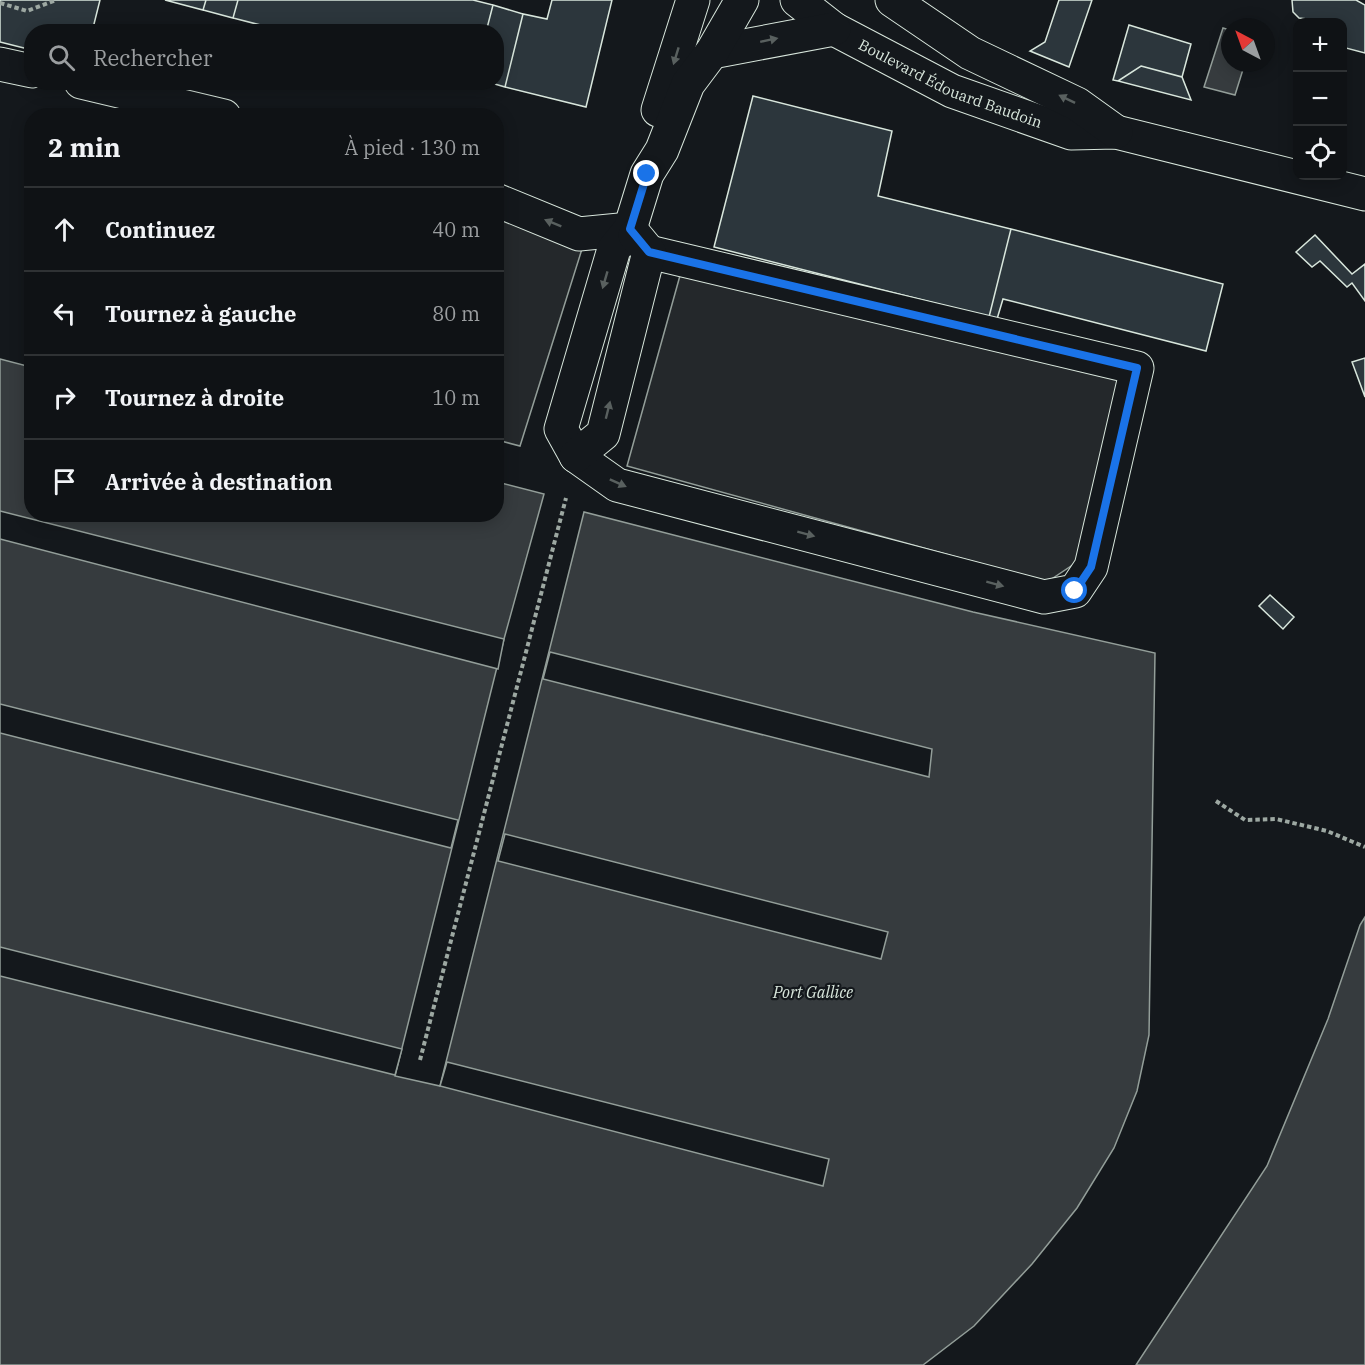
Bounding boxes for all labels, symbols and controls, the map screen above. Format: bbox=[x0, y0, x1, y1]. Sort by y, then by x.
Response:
north arrow bbox=[1221, 18, 1275, 72]
map controls bbox=[1293, 18, 1347, 180]
button: + bbox=[1293, 18, 1347, 72]
search box bbox=[24, 24, 504, 90]
street label: Boulevard Édouard Baudoin bbox=[856, 34, 1045, 132]
one-way arrow bbox=[760, 35, 779, 44]
icon: search bbox=[45, 41, 78, 74]
text: Rechercher bbox=[93, 43, 212, 72]
one-way arrow bbox=[670, 47, 680, 65]
button: − bbox=[1293, 72, 1347, 126]
one-way arrow bbox=[1059, 95, 1076, 104]
button: locate bbox=[1293, 126, 1347, 180]
text: 2 min bbox=[48, 130, 121, 164]
text: À pied · 130 m bbox=[345, 134, 480, 161]
route end bbox=[633, 160, 659, 186]
icon: ahead bbox=[48, 213, 81, 246]
text: Continuez bbox=[105, 215, 215, 244]
text: 40 m bbox=[432, 216, 480, 243]
one-way arrow bbox=[544, 218, 562, 227]
one-way arrow bbox=[599, 271, 609, 289]
icon: left bbox=[48, 297, 81, 330]
text: Tournez à gauche bbox=[105, 299, 296, 328]
text: 80 m bbox=[432, 300, 480, 327]
icon: right bbox=[48, 381, 81, 414]
text: Tournez à droite bbox=[105, 383, 284, 412]
text: 10 m bbox=[432, 384, 480, 411]
one-way arrow bbox=[604, 401, 614, 420]
icon: arrive bbox=[48, 465, 81, 498]
text: Arrivée à destination bbox=[105, 467, 333, 496]
one-way arrow bbox=[610, 479, 627, 488]
one-way arrow bbox=[797, 530, 815, 540]
route start bbox=[1061, 577, 1087, 603]
one-way arrow bbox=[986, 579, 1004, 589]
water label: Port Gallice bbox=[772, 982, 853, 1002]

